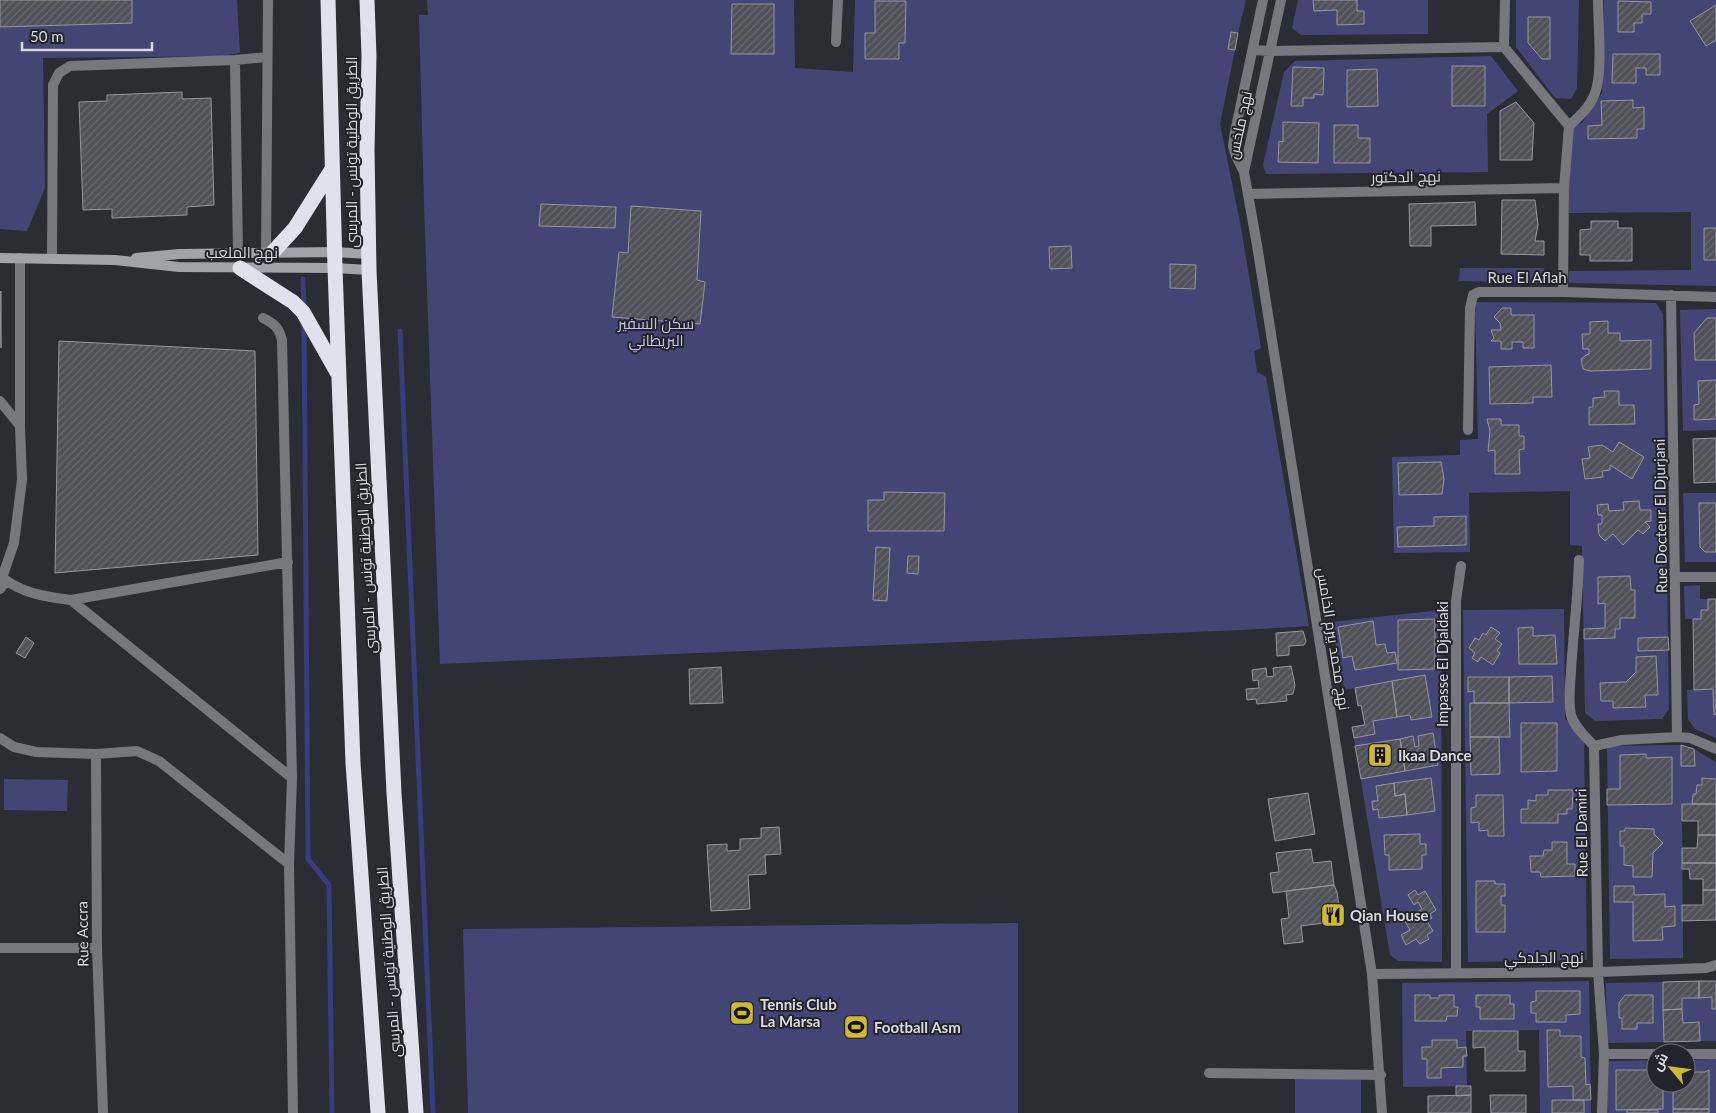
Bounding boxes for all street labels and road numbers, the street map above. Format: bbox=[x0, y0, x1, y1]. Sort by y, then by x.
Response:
street label: الطريق الوطنية تونس - المرسى bbox=[342, 56, 362, 248]
street label: نهج ملخس bbox=[1223, 89, 1258, 161]
street label: نهج الدكتور bbox=[1370, 166, 1441, 189]
street label: نهج الملعب bbox=[206, 243, 278, 264]
street label: Rue El Aflah bbox=[1487, 268, 1567, 286]
street label: Rue Docteur El Djurjani bbox=[1650, 439, 1670, 593]
street label: الطريق الوطنية تونس - المرسى bbox=[351, 462, 381, 654]
street label: نهج محمد بيرم الخامس bbox=[1311, 567, 1354, 712]
street label: Impasse El Djaldaki bbox=[1433, 601, 1451, 727]
street label: Rue El Damiri bbox=[1571, 788, 1591, 878]
street label: الطريق الوطنية تونس - المرسى bbox=[372, 866, 406, 1058]
street label: Rue Accra bbox=[72, 901, 92, 967]
street label: نهج الجلدكي bbox=[1504, 948, 1584, 970]

